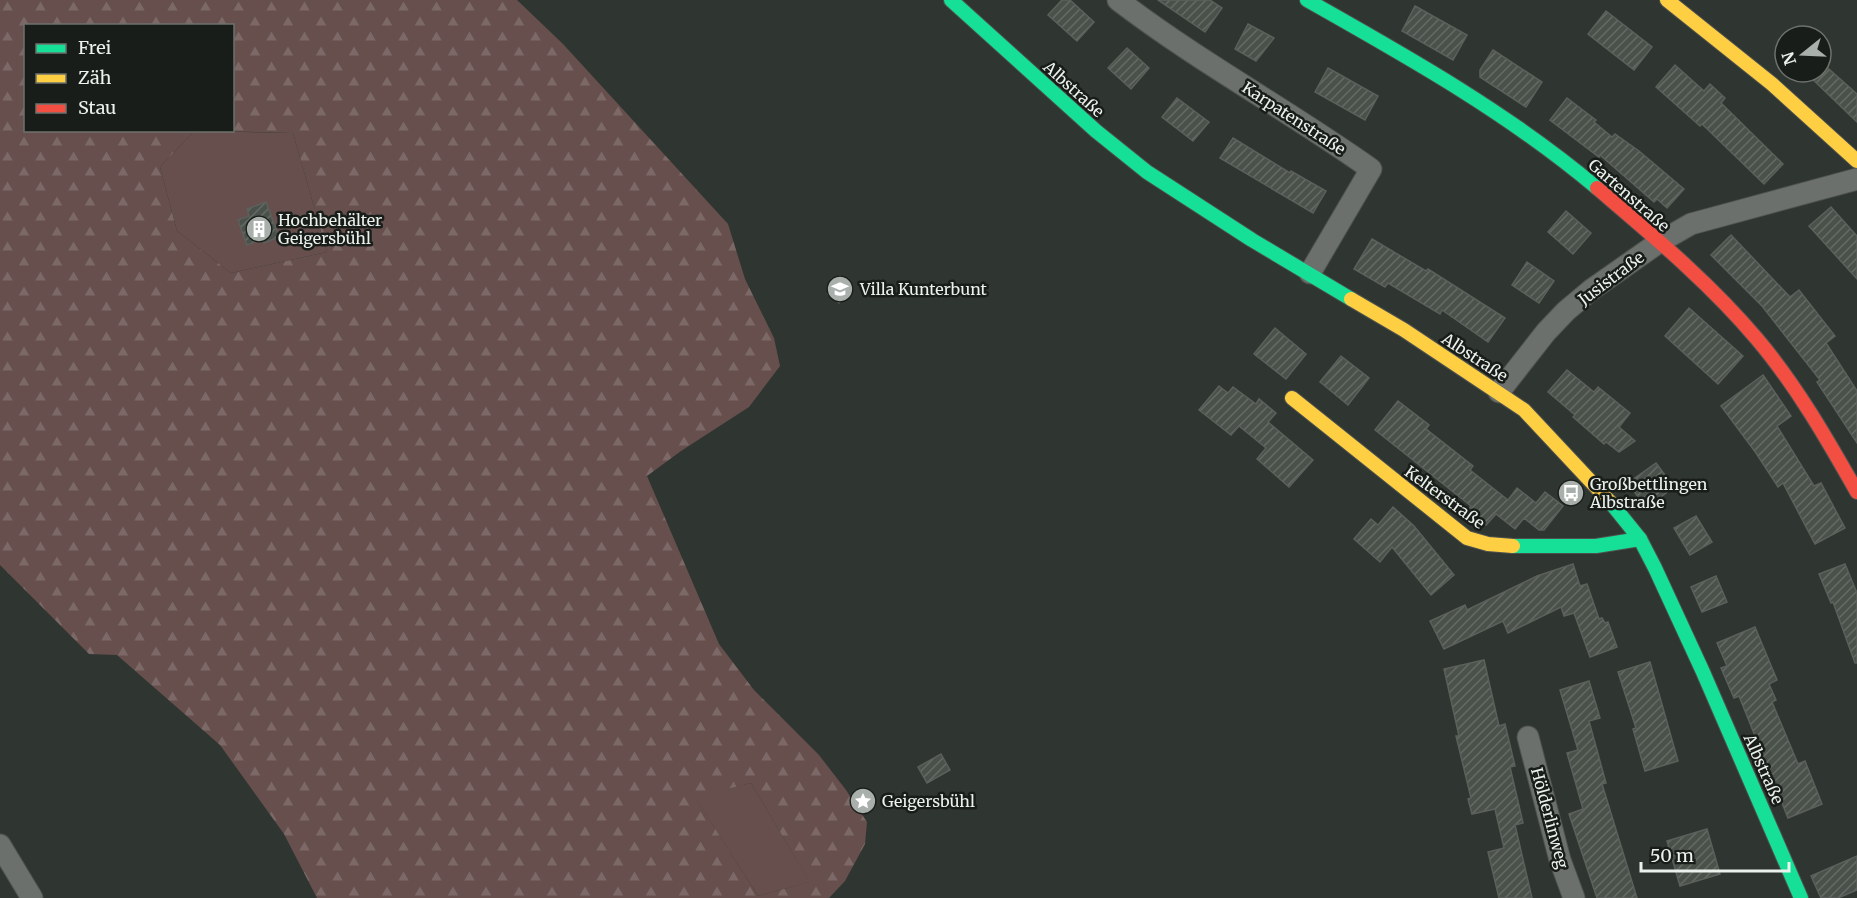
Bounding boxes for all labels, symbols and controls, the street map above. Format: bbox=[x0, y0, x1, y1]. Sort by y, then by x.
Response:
legend bbox=[24, 24, 234, 132]
north arrow bbox=[1773, 24, 1833, 84]
text: Frei bbox=[78, 36, 112, 59]
text: N bbox=[1777, 49, 1800, 68]
street label: Albstraße bbox=[1039, 56, 1108, 121]
text: Zäh bbox=[78, 66, 112, 89]
street label: Karpatenstraße bbox=[1238, 77, 1350, 159]
text: Stau bbox=[78, 96, 116, 119]
street label: Gartenstraße bbox=[1584, 154, 1674, 236]
place label: Hochbehälter Geigersbühl bbox=[278, 210, 382, 248]
building icon: Hochbehälter Geigersbühl bbox=[244, 214, 274, 244]
street label: Jusistraße bbox=[1573, 247, 1648, 310]
school or university icon: Villa Kunterbunt bbox=[825, 274, 855, 304]
place label: Villa Kunterbunt bbox=[859, 279, 987, 299]
street label: Albstraße bbox=[1437, 328, 1512, 386]
street label: Kelterstraße bbox=[1401, 461, 1489, 533]
place label: Großbettlingen Albstraße bbox=[1589, 474, 1708, 512]
bus stop icon: Großbettlingen Albstraße bbox=[1556, 478, 1586, 508]
street label: Albstraße bbox=[1739, 730, 1788, 807]
street label: Hölderlinweg bbox=[1527, 765, 1573, 871]
place icon: Geigersbühl bbox=[848, 786, 878, 816]
place label: Geigersbühl bbox=[882, 791, 975, 811]
scale bar bbox=[1641, 835, 1790, 873]
text: 50 m bbox=[1650, 844, 1694, 867]

